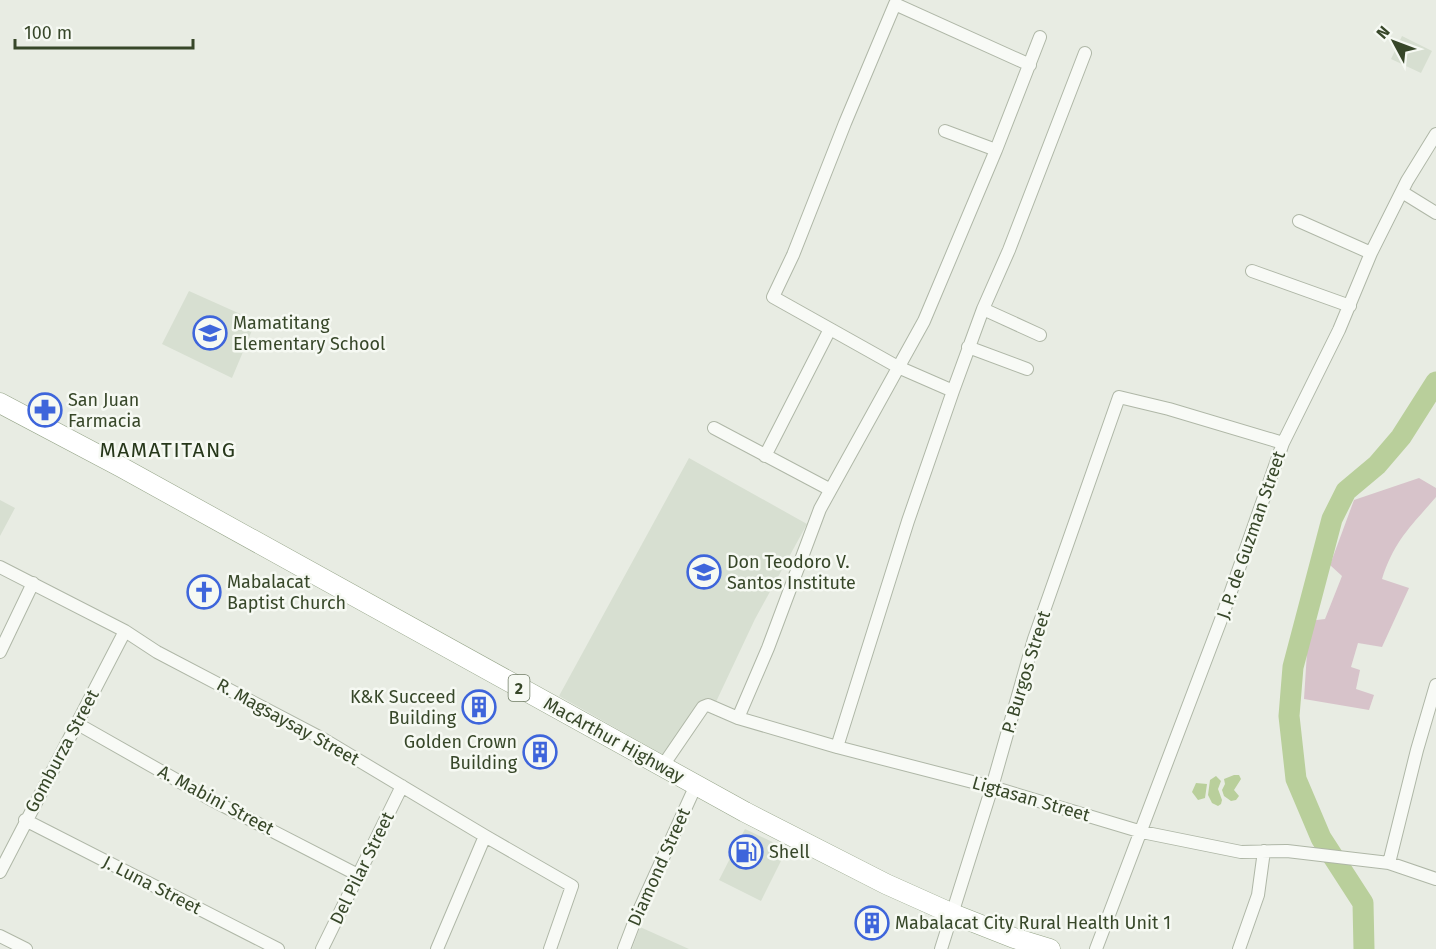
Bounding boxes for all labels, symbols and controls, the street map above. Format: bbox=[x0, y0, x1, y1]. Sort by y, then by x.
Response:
scale bar bbox=[15, 12, 194, 50]
north arrow bbox=[1364, 12, 1424, 72]
text: 100 m bbox=[24, 22, 72, 44]
text: N bbox=[1372, 22, 1394, 43]
place label: Mamatitang Elementary School bbox=[233, 312, 385, 355]
school or university icon: Mamatitang Elementary School bbox=[192, 315, 228, 351]
place label: San Juan Farmacia bbox=[68, 389, 141, 432]
pharmacy icon: San Juan Farmacia bbox=[27, 392, 63, 428]
district label: MAMATITANG bbox=[99, 437, 237, 463]
street label: J. P. de Guzman Street bbox=[1212, 448, 1290, 622]
place label: Don Teodoro V. Santos Institute bbox=[727, 551, 856, 594]
school or university icon: Don Teodoro V. Santos Institute bbox=[686, 554, 722, 590]
place label: Mabalacat Baptist Church bbox=[227, 571, 346, 614]
church icon: Mabalacat Baptist Church bbox=[186, 574, 222, 610]
street label: P. Burgos Street bbox=[997, 608, 1055, 736]
street label: R. Magsaysay Street bbox=[213, 674, 364, 771]
road number: 2 bbox=[508, 675, 530, 701]
street label: Gomburza Street bbox=[20, 685, 104, 816]
place label: K&K Succeed Building bbox=[350, 686, 457, 729]
building icon: K&K Succeed Building bbox=[461, 689, 497, 725]
street label: MacArthur Highway bbox=[540, 692, 688, 788]
place label: Golden Crown Building bbox=[404, 731, 518, 774]
building icon: Golden Crown Building bbox=[522, 734, 558, 770]
street label: A. Mabini Street bbox=[154, 760, 278, 840]
street label: Ligtasan Street bbox=[970, 772, 1093, 826]
street label: Diamond Street bbox=[623, 804, 695, 930]
street label: Del Pilar Street bbox=[325, 808, 399, 928]
fuel station icon: Shell bbox=[728, 834, 764, 870]
place label: Shell bbox=[769, 841, 810, 863]
street label: J. Luna Street bbox=[99, 851, 205, 919]
building icon: Mabalacat City Rural Health Unit 1 bbox=[854, 905, 890, 941]
place label: Mabalacat City Rural Health Unit 1 bbox=[895, 912, 1171, 934]

